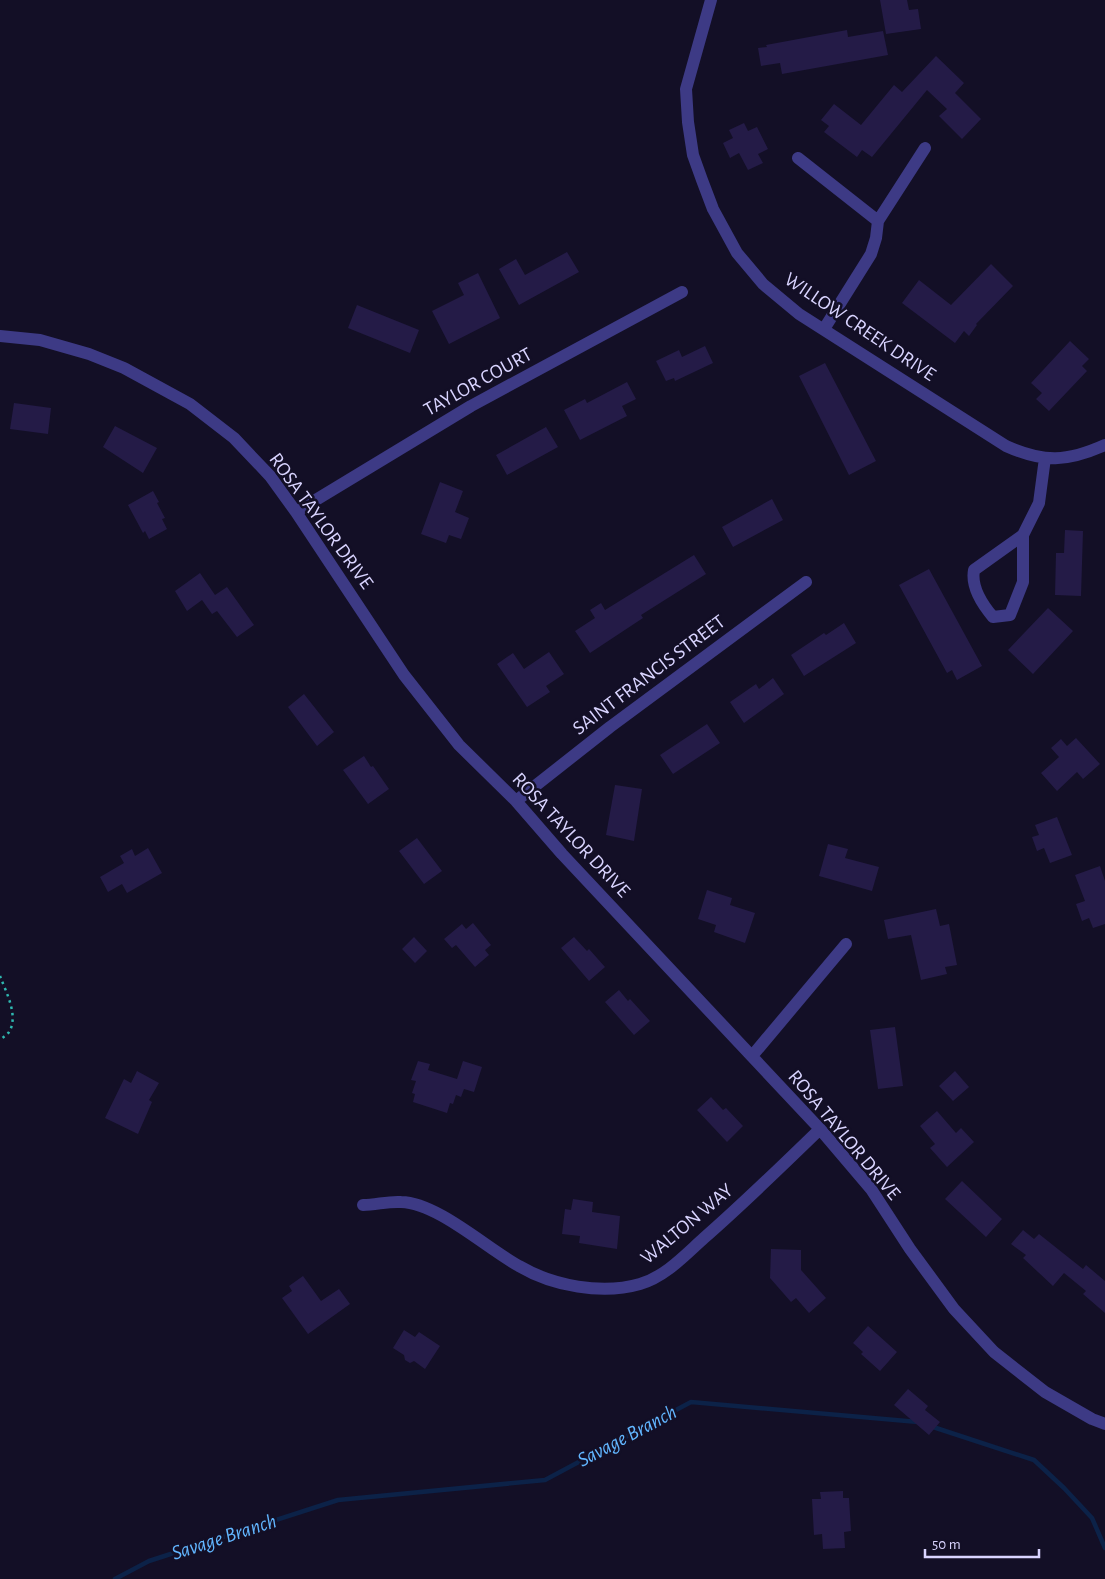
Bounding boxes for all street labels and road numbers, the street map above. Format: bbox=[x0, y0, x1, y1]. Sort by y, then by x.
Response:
street label: WILLOW CREEK DRIVE bbox=[781, 269, 940, 385]
street label: TAYLOR COURT bbox=[421, 344, 536, 420]
street label: ROSA TAYLOR DRIVE bbox=[265, 449, 377, 593]
street label: SAINT FRANCIS STREET bbox=[569, 611, 729, 739]
street label: ROSA TAYLOR DRIVE bbox=[508, 769, 634, 901]
street label: ROSA TAYLOR DRIVE bbox=[784, 1066, 904, 1204]
street label: WALTON WAY bbox=[637, 1180, 737, 1268]

